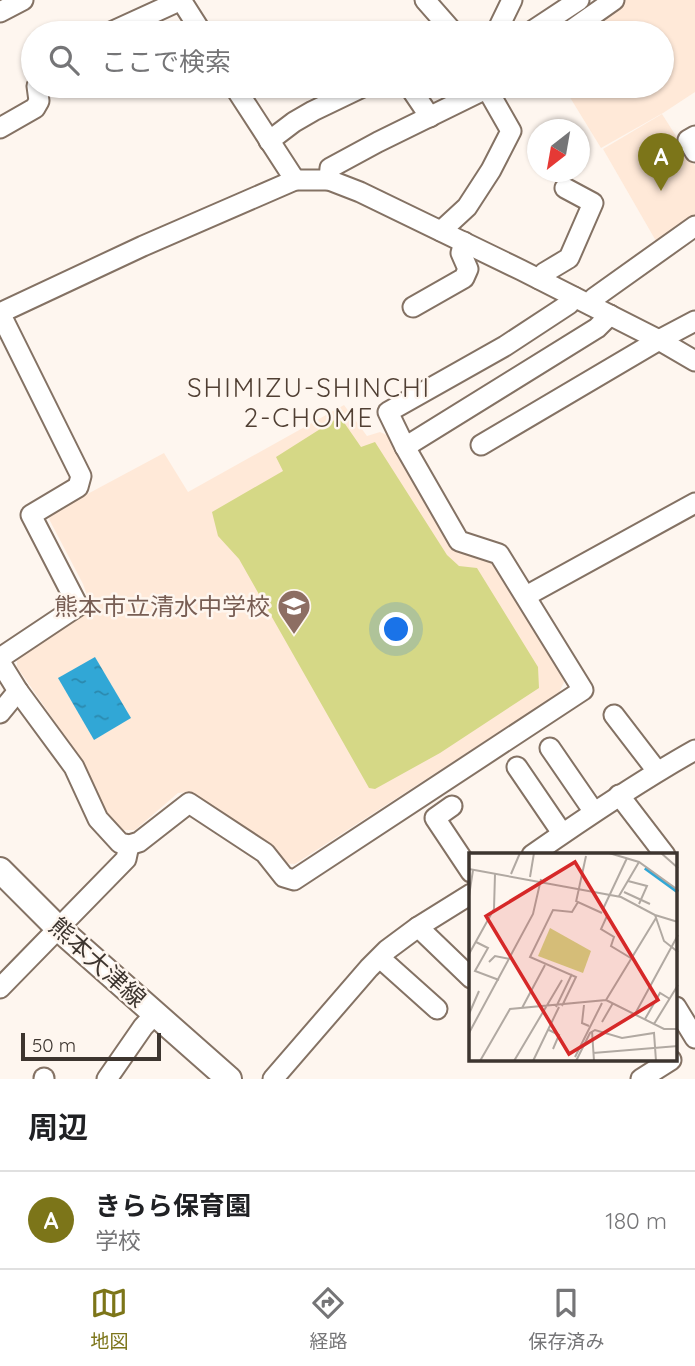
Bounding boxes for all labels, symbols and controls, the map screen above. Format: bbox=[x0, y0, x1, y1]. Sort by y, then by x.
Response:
search box bbox=[21, 21, 674, 98]
icon: search bbox=[45, 41, 83, 79]
text: ここで検索 bbox=[101, 45, 231, 78]
north arrow bbox=[527, 119, 590, 182]
pin: A bbox=[638, 133, 684, 191]
district label: SHIMIZU-SHINCHI 2-CHOME bbox=[187, 371, 431, 434]
school or university icon: 熊本市立清水中学校 bbox=[275, 587, 313, 636]
place label: 熊本市立清水中学校 bbox=[54, 591, 270, 621]
your location bbox=[379, 612, 413, 646]
inset map bbox=[469, 853, 678, 1062]
street label: 熊本大津線 bbox=[43, 911, 153, 1013]
scale bar bbox=[21, 1030, 161, 1062]
text: 50 m bbox=[32, 1033, 76, 1057]
text: 周辺 bbox=[28, 1108, 88, 1146]
text: きらら保育園 bbox=[95, 1189, 251, 1222]
text: A bbox=[44, 1206, 58, 1235]
text: 180 m bbox=[605, 1206, 667, 1235]
text: 学校 bbox=[95, 1226, 141, 1255]
tab: 地図 bbox=[90, 1284, 129, 1353]
tab: 経路 bbox=[309, 1284, 348, 1353]
tab: 保存済み bbox=[528, 1284, 605, 1353]

